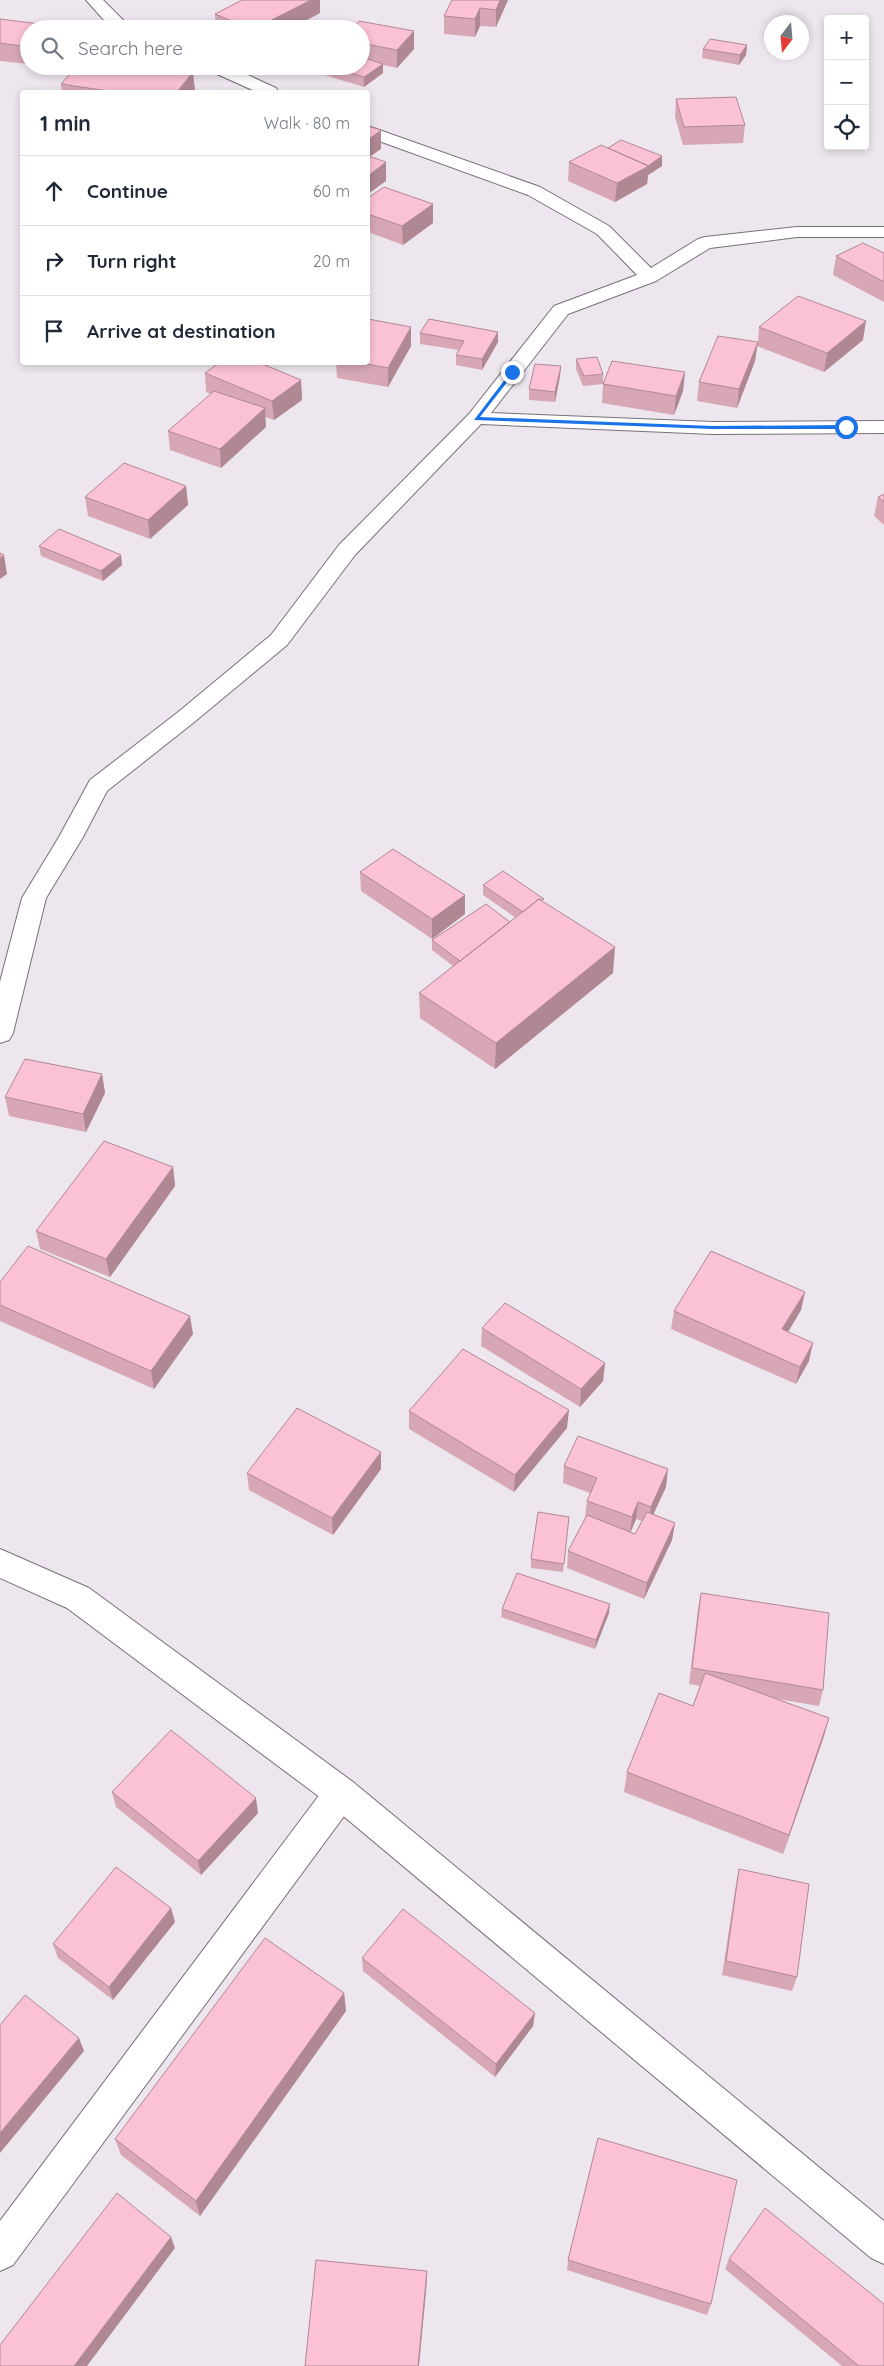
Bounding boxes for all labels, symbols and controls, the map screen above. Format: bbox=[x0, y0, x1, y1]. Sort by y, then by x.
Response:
north arrow bbox=[764, 15, 809, 60]
map controls bbox=[824, 15, 869, 150]
button: + bbox=[824, 15, 869, 60]
search box bbox=[20, 20, 370, 75]
icon: search bbox=[38, 34, 66, 62]
text: Search here bbox=[78, 36, 183, 60]
button: − bbox=[824, 60, 869, 105]
button: locate bbox=[824, 105, 869, 150]
text: 1 min bbox=[40, 110, 91, 136]
text: Walk · 80 m bbox=[264, 113, 350, 133]
icon: ahead bbox=[40, 177, 68, 205]
text: Continue bbox=[87, 179, 168, 203]
text: 60 m bbox=[313, 181, 350, 201]
icon: right bbox=[40, 247, 68, 275]
text: Turn right bbox=[87, 249, 176, 273]
text: 20 m bbox=[313, 251, 350, 271]
icon: arrive bbox=[40, 317, 68, 345]
text: Arrive at destination bbox=[87, 319, 276, 343]
route end bbox=[501, 361, 524, 384]
route start bbox=[835, 416, 858, 439]

